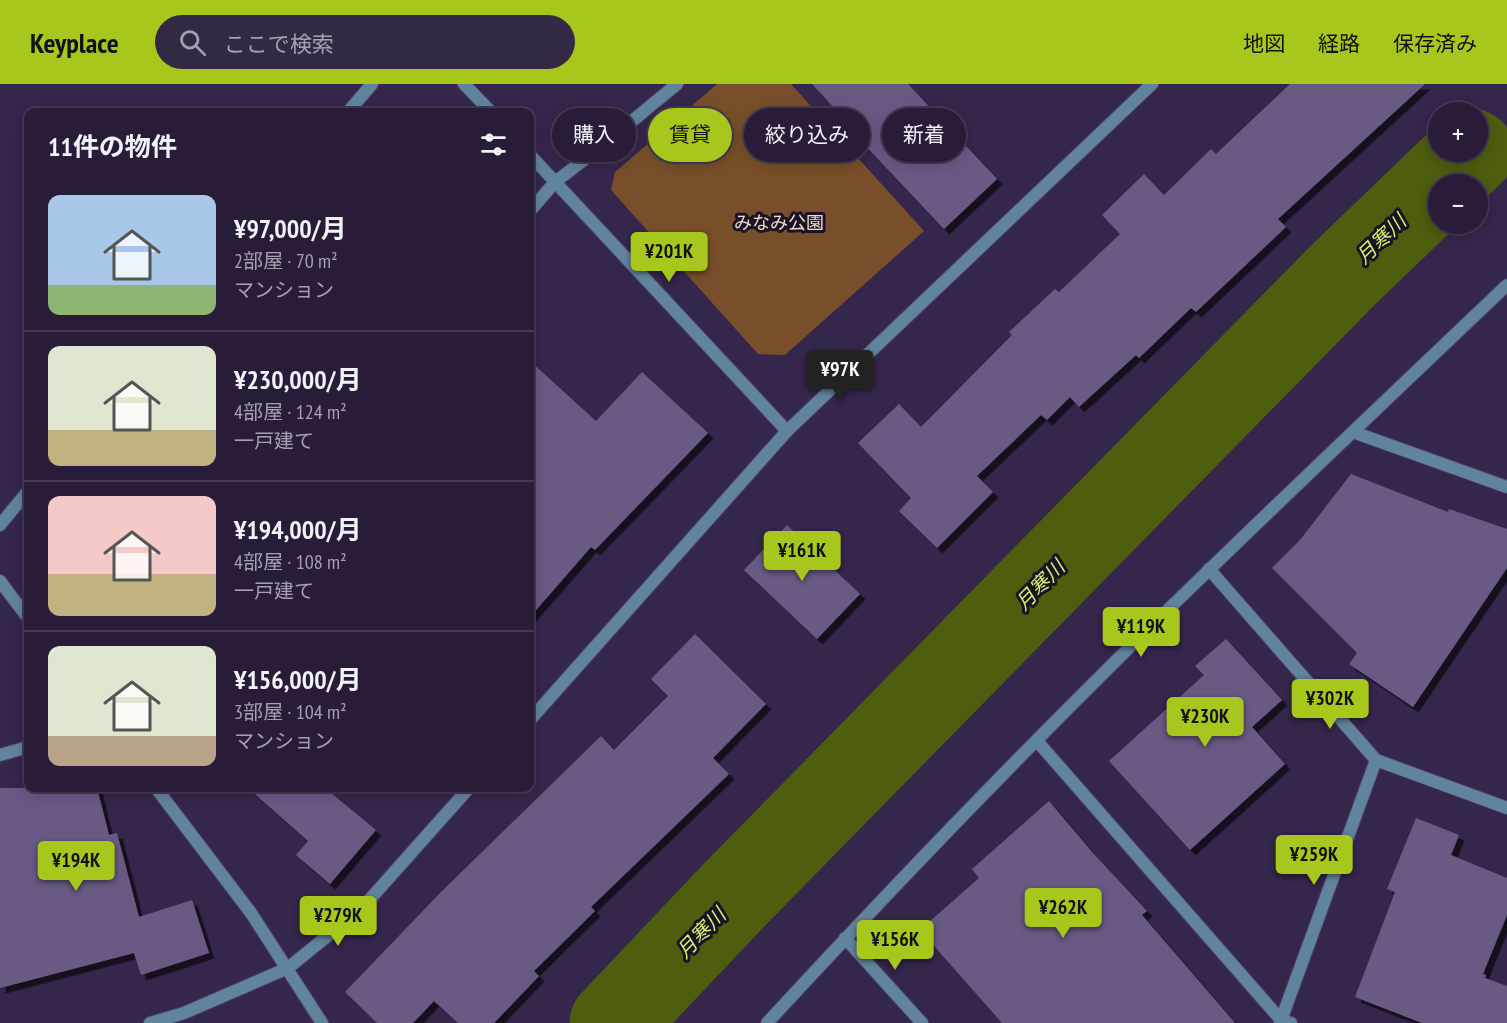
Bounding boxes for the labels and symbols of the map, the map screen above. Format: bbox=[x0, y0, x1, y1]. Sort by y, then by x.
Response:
water label: 月寒川 bbox=[1350, 207, 1413, 269]
park label: みなみ公園 bbox=[734, 211, 824, 234]
pin: ¥201K bbox=[627, 232, 711, 283]
pin: ¥97K bbox=[804, 350, 876, 401]
pin: ¥161K bbox=[760, 531, 844, 582]
water label: 月寒川 bbox=[1010, 553, 1072, 616]
pin: ¥119K bbox=[1099, 607, 1183, 658]
pin: ¥302K bbox=[1288, 679, 1372, 730]
pin: ¥230K bbox=[1163, 697, 1247, 748]
pin: ¥259K bbox=[1272, 835, 1356, 886]
pin: ¥194K bbox=[34, 841, 118, 892]
pin: ¥262K bbox=[1021, 888, 1105, 939]
pin: ¥279K bbox=[296, 896, 380, 947]
water label: 月寒川 bbox=[671, 901, 733, 964]
pin: ¥156K bbox=[853, 920, 937, 971]

